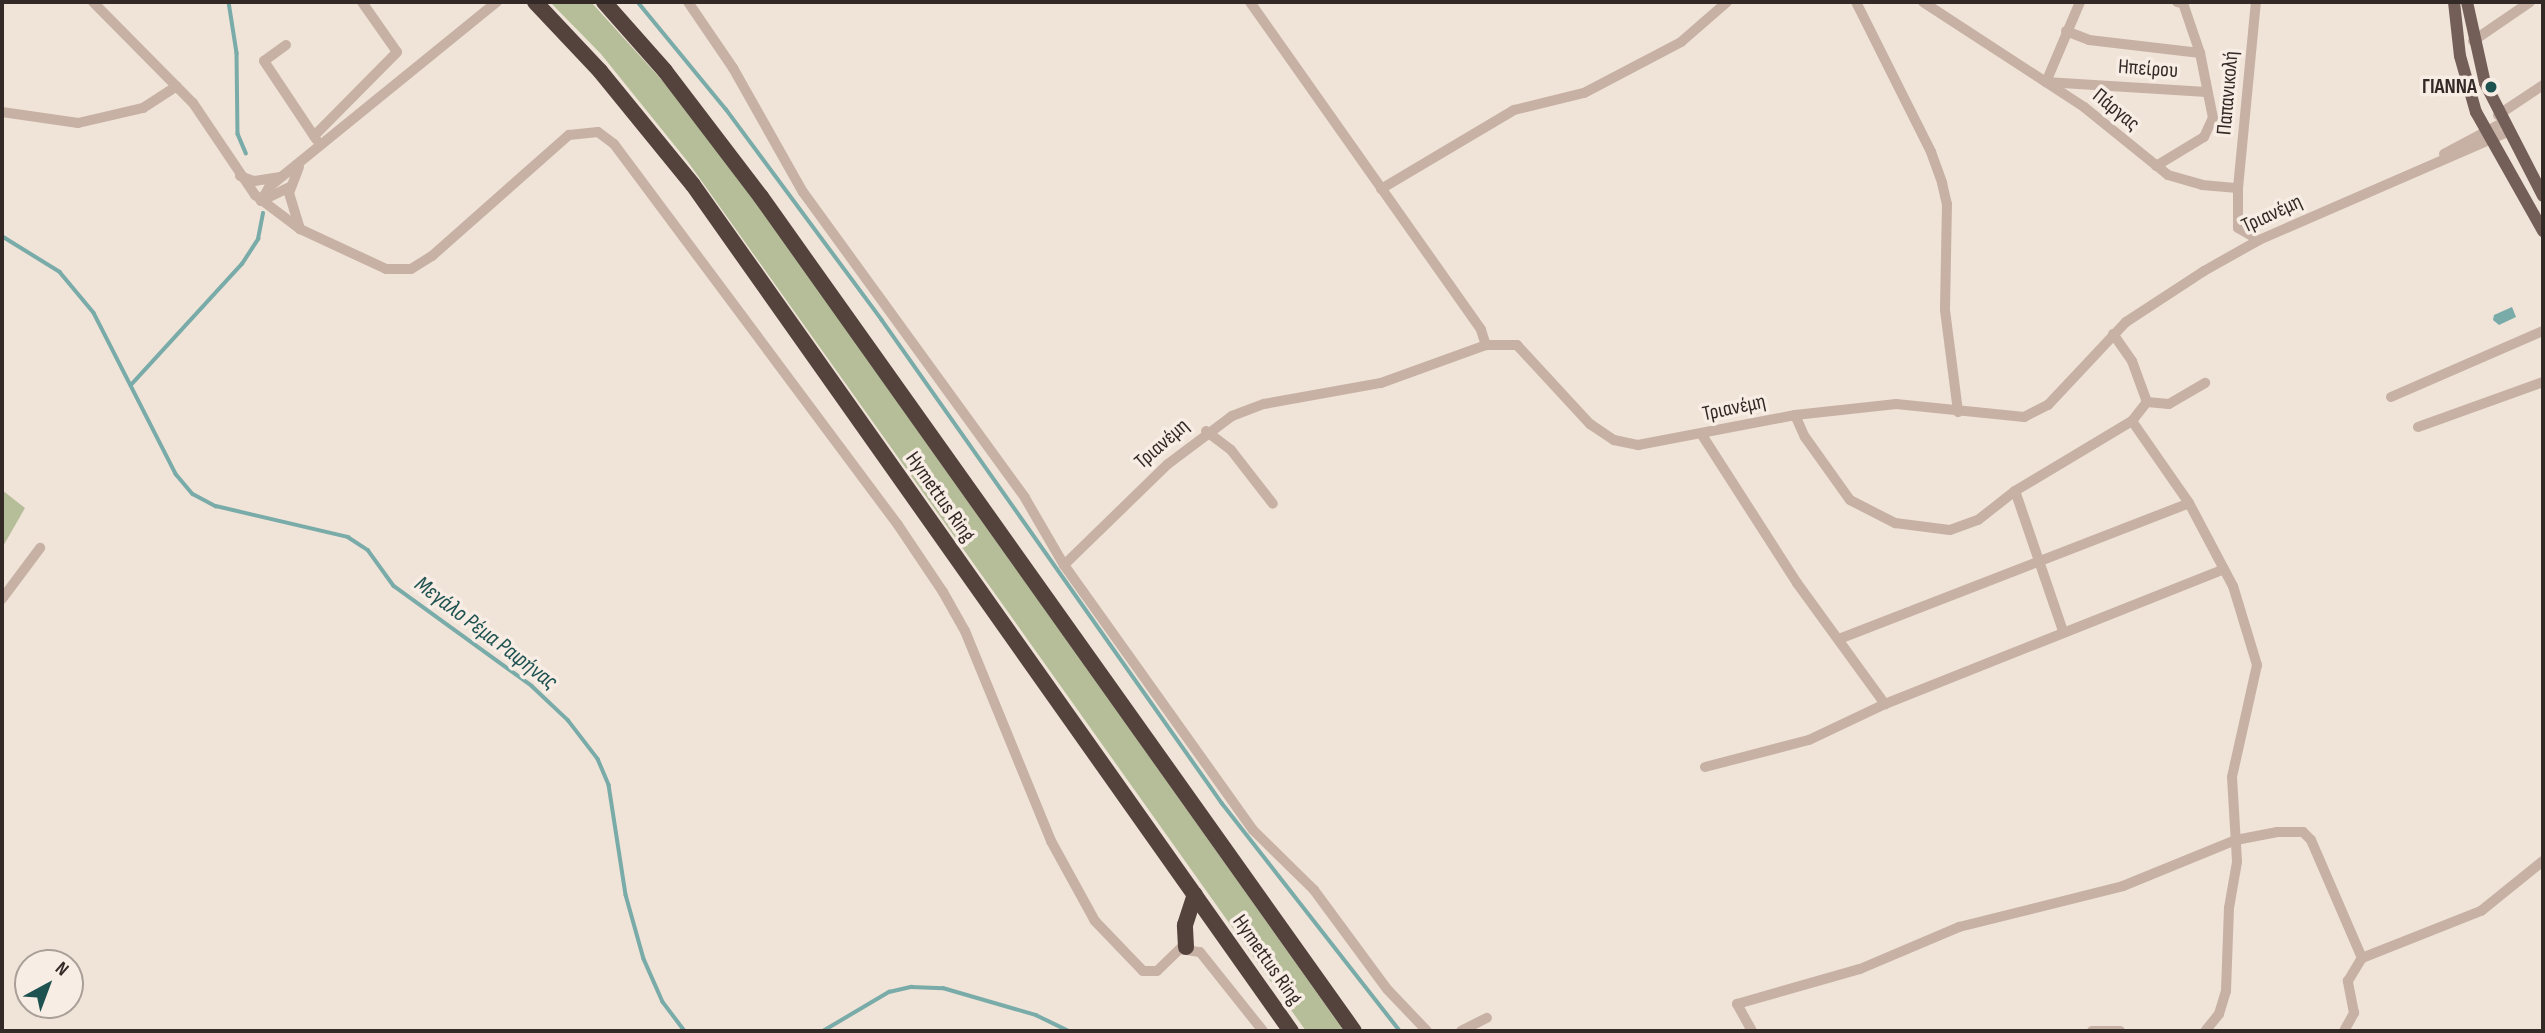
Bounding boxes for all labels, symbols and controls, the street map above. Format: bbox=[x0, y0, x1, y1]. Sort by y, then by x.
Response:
street label: Παπανικολή bbox=[2212, 50, 2244, 136]
street label: Ηπείρου bbox=[2117, 54, 2179, 84]
place label: ΓΙΑΝΝΑ bbox=[2422, 74, 2477, 100]
marker: ΓΙΑΝΝΑ bbox=[2483, 79, 2499, 95]
street label: Πάργας bbox=[2087, 83, 2145, 137]
street label: Τριανέμη bbox=[2238, 189, 2306, 239]
street label: Τριανέμη bbox=[1700, 389, 1768, 427]
street label: Τριανέμη bbox=[1130, 414, 1194, 474]
street label: Hymettus Ring bbox=[900, 447, 980, 547]
water label: Μεγάλο Ρέμα Ραφήνας bbox=[409, 570, 563, 696]
street label: Hymettus Ring bbox=[1227, 910, 1307, 1010]
north arrow bbox=[14, 949, 84, 1019]
text: N bbox=[50, 957, 73, 981]

